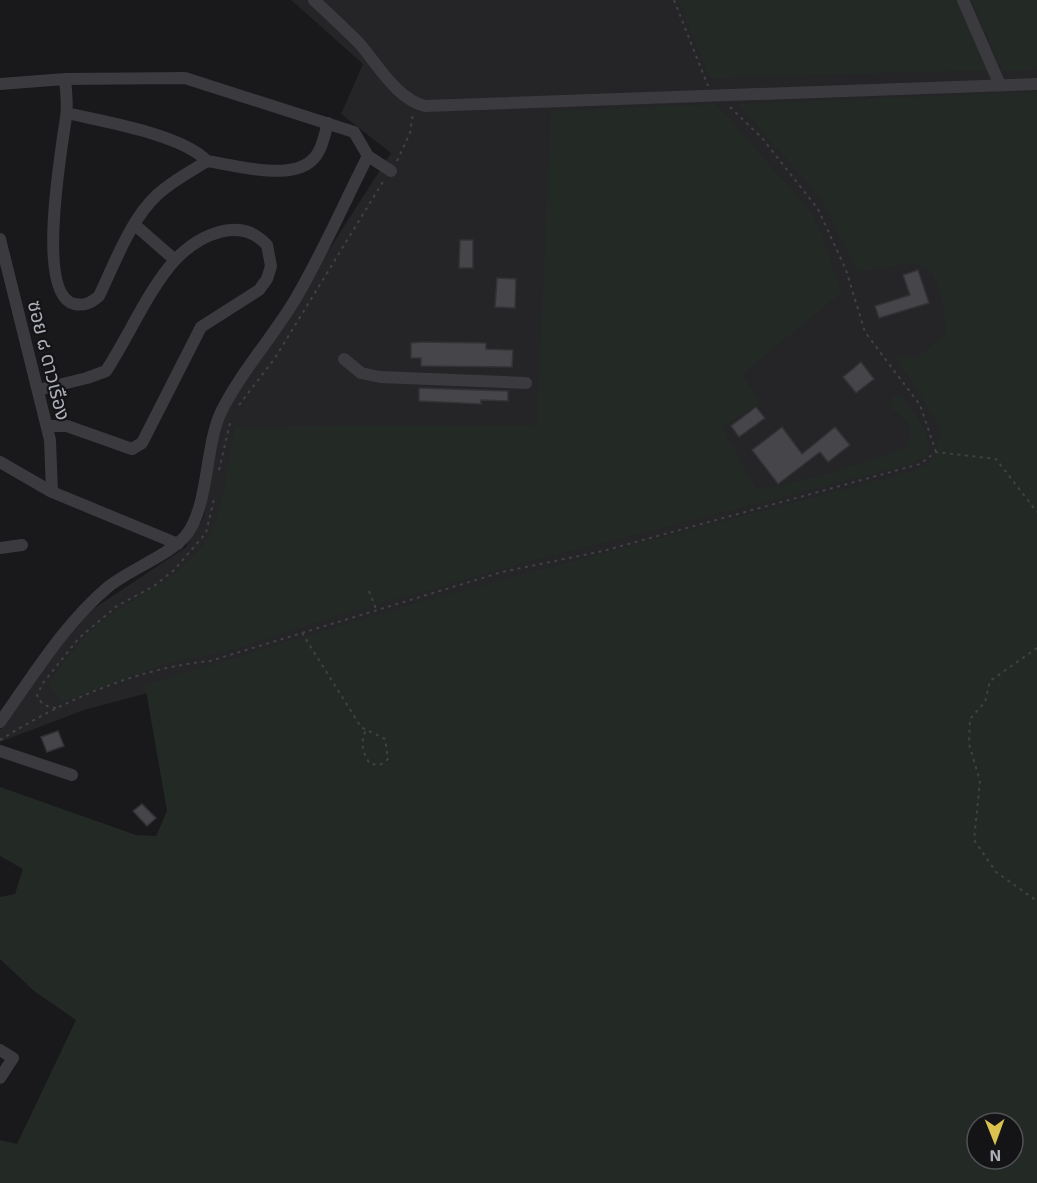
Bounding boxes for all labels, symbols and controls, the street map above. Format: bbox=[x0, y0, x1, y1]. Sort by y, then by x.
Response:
street label: ซอย ๘ ดาวเรือง bbox=[24, 298, 76, 422]
north arrow bbox=[965, 1111, 1025, 1171]
text: N bbox=[989, 1147, 1001, 1166]

